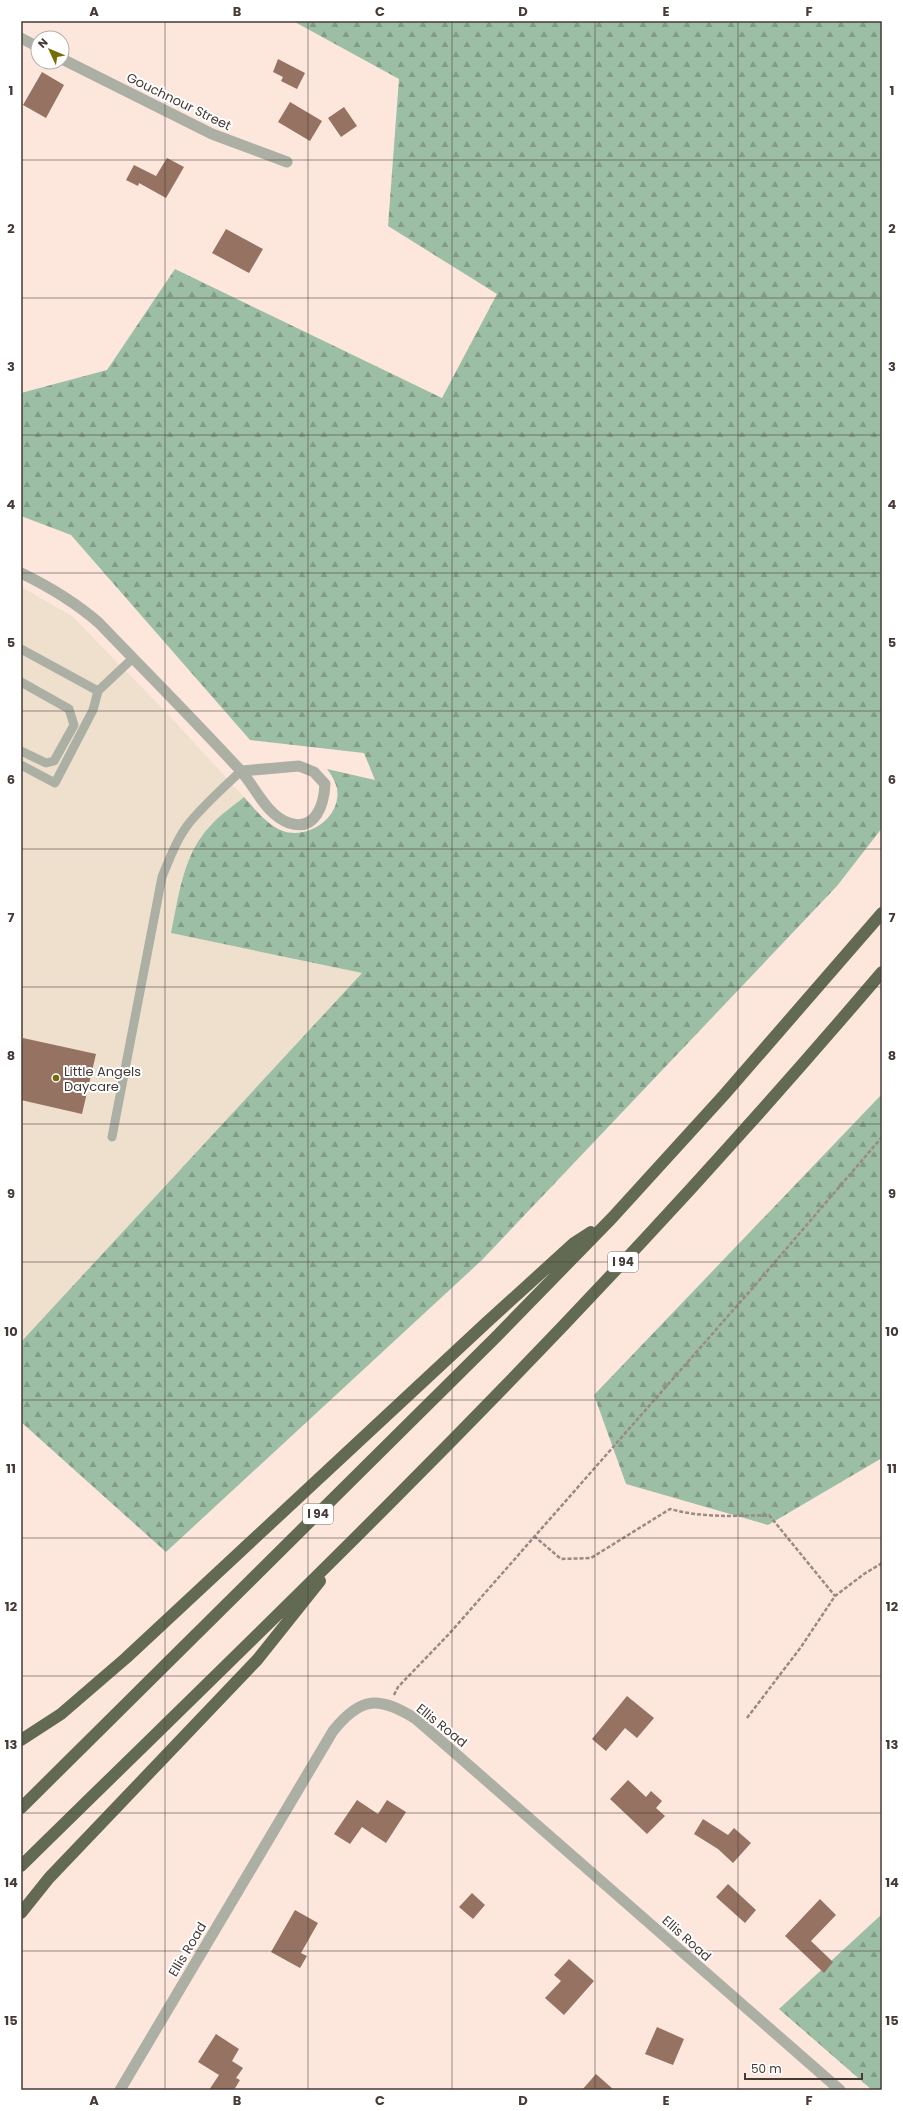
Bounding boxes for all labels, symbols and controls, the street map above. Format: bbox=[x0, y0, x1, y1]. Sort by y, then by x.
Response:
text: A bbox=[89, 2, 99, 21]
text: B bbox=[233, 2, 242, 21]
text: C bbox=[375, 2, 385, 21]
text: D bbox=[518, 2, 528, 21]
text: E bbox=[662, 2, 670, 21]
text: F bbox=[805, 2, 813, 21]
north arrow bbox=[30, 30, 70, 70]
text: N bbox=[34, 35, 51, 52]
street label: Gouchnour Street bbox=[123, 68, 235, 135]
text: 1 bbox=[9, 81, 13, 100]
text: 1 bbox=[890, 81, 894, 100]
text: 2 bbox=[7, 219, 15, 238]
text: 2 bbox=[888, 219, 896, 238]
text: 3 bbox=[7, 357, 15, 376]
text: 3 bbox=[888, 357, 896, 376]
text: 4 bbox=[7, 495, 16, 514]
text: 4 bbox=[888, 495, 897, 514]
text: 5 bbox=[7, 633, 15, 652]
text: 5 bbox=[888, 633, 896, 652]
text: 6 bbox=[7, 770, 15, 789]
text: 6 bbox=[888, 770, 896, 789]
text: 7 bbox=[8, 908, 15, 927]
text: 7 bbox=[889, 908, 896, 927]
text: 8 bbox=[7, 1046, 15, 1065]
text: 8 bbox=[888, 1046, 896, 1065]
place label: Little Angels Daycare bbox=[64, 1062, 141, 1096]
marker: Little Angels Daycare bbox=[51, 1073, 61, 1083]
text: 9 bbox=[7, 1184, 15, 1203]
text: 9 bbox=[888, 1184, 896, 1203]
road number: I 94 bbox=[608, 1252, 638, 1272]
text: 10 bbox=[4, 1322, 18, 1341]
text: 10 bbox=[885, 1322, 899, 1341]
text: 11 bbox=[6, 1459, 16, 1478]
text: 11 bbox=[887, 1459, 897, 1478]
road number: I 94 bbox=[303, 1504, 333, 1524]
text: 12 bbox=[5, 1597, 18, 1616]
text: 12 bbox=[886, 1597, 899, 1616]
street label: Ellis Road bbox=[412, 1699, 471, 1752]
text: 13 bbox=[5, 1735, 18, 1754]
text: 13 bbox=[886, 1735, 899, 1754]
text: 14 bbox=[4, 1873, 18, 1892]
text: 14 bbox=[885, 1873, 899, 1892]
street label: Ellis Road bbox=[658, 1911, 715, 1966]
street label: Ellis Road bbox=[164, 1919, 211, 1980]
text: 15 bbox=[4, 2011, 18, 2030]
text: 15 bbox=[885, 2011, 899, 2030]
scale bar bbox=[745, 2055, 862, 2081]
text: 50 m bbox=[751, 2060, 782, 2077]
text: A bbox=[89, 2091, 99, 2110]
text: B bbox=[233, 2091, 242, 2110]
text: C bbox=[375, 2091, 385, 2110]
text: D bbox=[518, 2091, 528, 2110]
text: E bbox=[662, 2091, 670, 2110]
text: F bbox=[805, 2091, 813, 2110]

